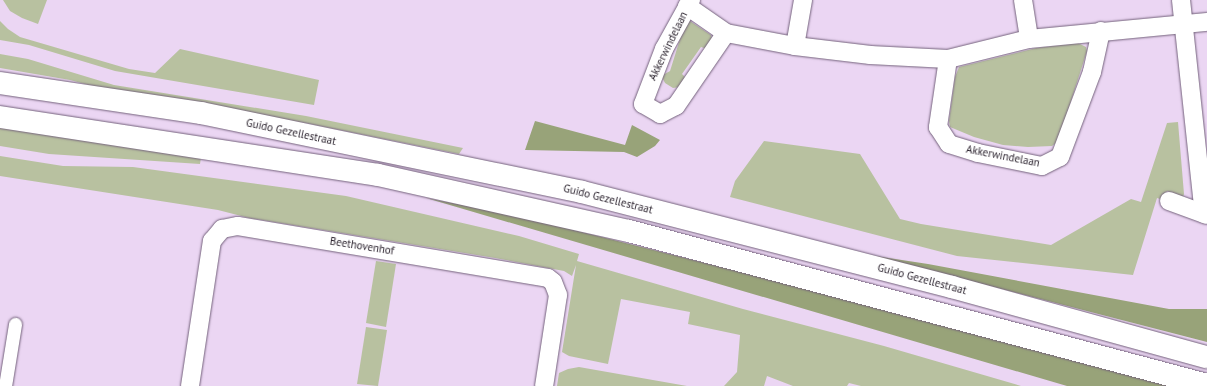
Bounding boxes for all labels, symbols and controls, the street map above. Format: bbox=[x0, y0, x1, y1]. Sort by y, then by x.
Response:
street label: Akkerwindelaan bbox=[646, 9, 690, 83]
street label: Guido Gezellestraat bbox=[245, 116, 337, 148]
street label: Akkerwindelaan bbox=[965, 142, 1041, 170]
street label: Guido Gezellestraat bbox=[562, 182, 654, 216]
street label: Beethovenhof bbox=[329, 234, 395, 258]
street label: Guido Gezellestraat bbox=[876, 261, 968, 297]

